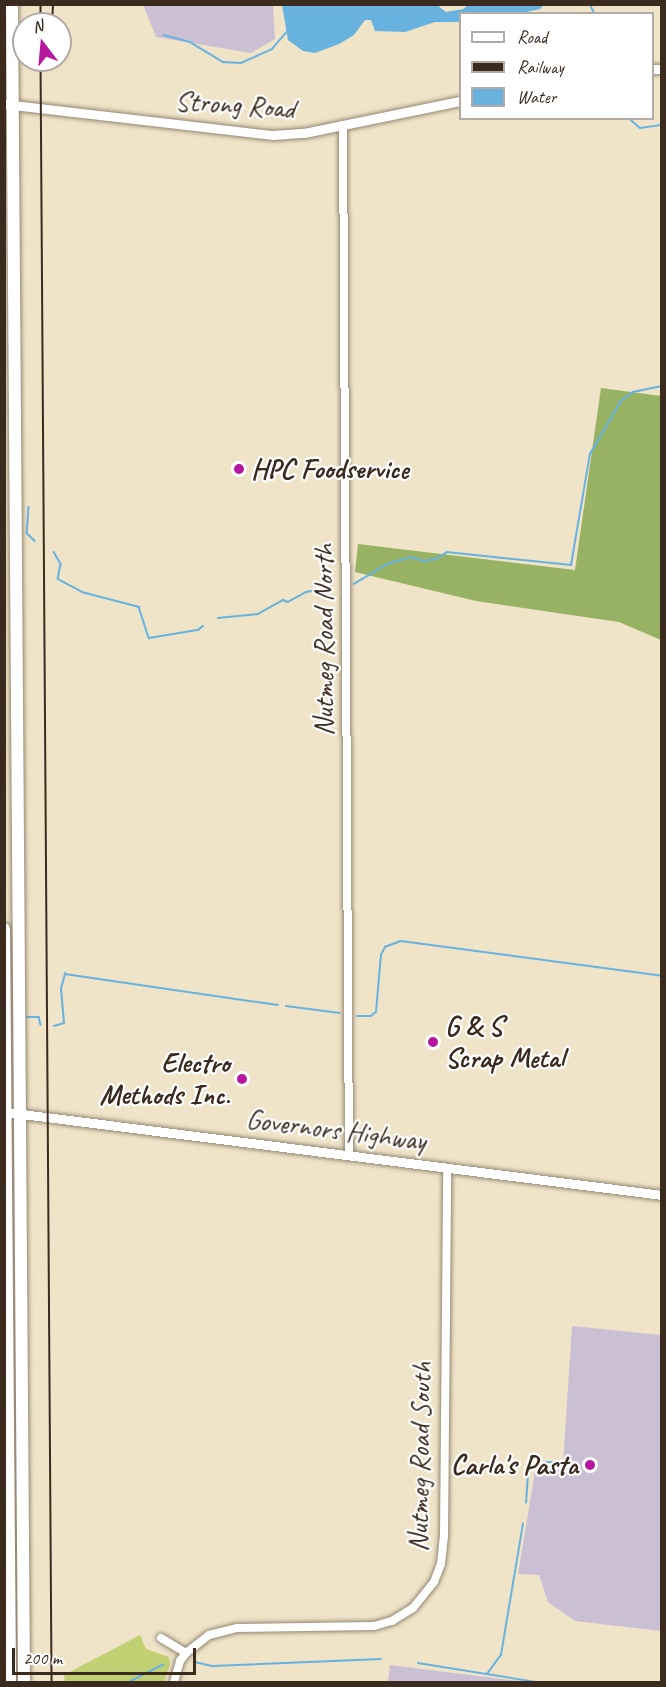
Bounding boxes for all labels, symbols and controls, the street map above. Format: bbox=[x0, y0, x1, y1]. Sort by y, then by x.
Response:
north arrow bbox=[12, 12, 72, 72]
legend bbox=[459, 12, 654, 120]
text: N bbox=[30, 16, 45, 38]
text: Road bbox=[517, 26, 547, 48]
text: Railway bbox=[517, 56, 564, 78]
street label: Strong Road bbox=[174, 84, 296, 126]
text: Water bbox=[517, 86, 556, 108]
place label: HPC Foodservice bbox=[251, 452, 409, 486]
marker: HPC Foodservice bbox=[232, 462, 246, 476]
street label: Nutmeg Road North bbox=[307, 544, 341, 736]
place label: G & S Scrap Metal bbox=[445, 1009, 564, 1075]
marker: G & S Scrap Metal bbox=[426, 1035, 440, 1049]
place label: Electro Methods Inc. bbox=[100, 1046, 230, 1112]
marker: Electro Methods Inc. bbox=[235, 1072, 249, 1086]
street label: Governors Highway bbox=[245, 1102, 427, 1158]
street label: Nutmeg Road South bbox=[402, 1362, 438, 1552]
place label: Carla's Pasta bbox=[451, 1448, 578, 1482]
marker: Carla's Pasta bbox=[583, 1458, 597, 1472]
scale bar bbox=[15, 1636, 200, 1674]
text: 200 m bbox=[23, 1647, 62, 1669]

